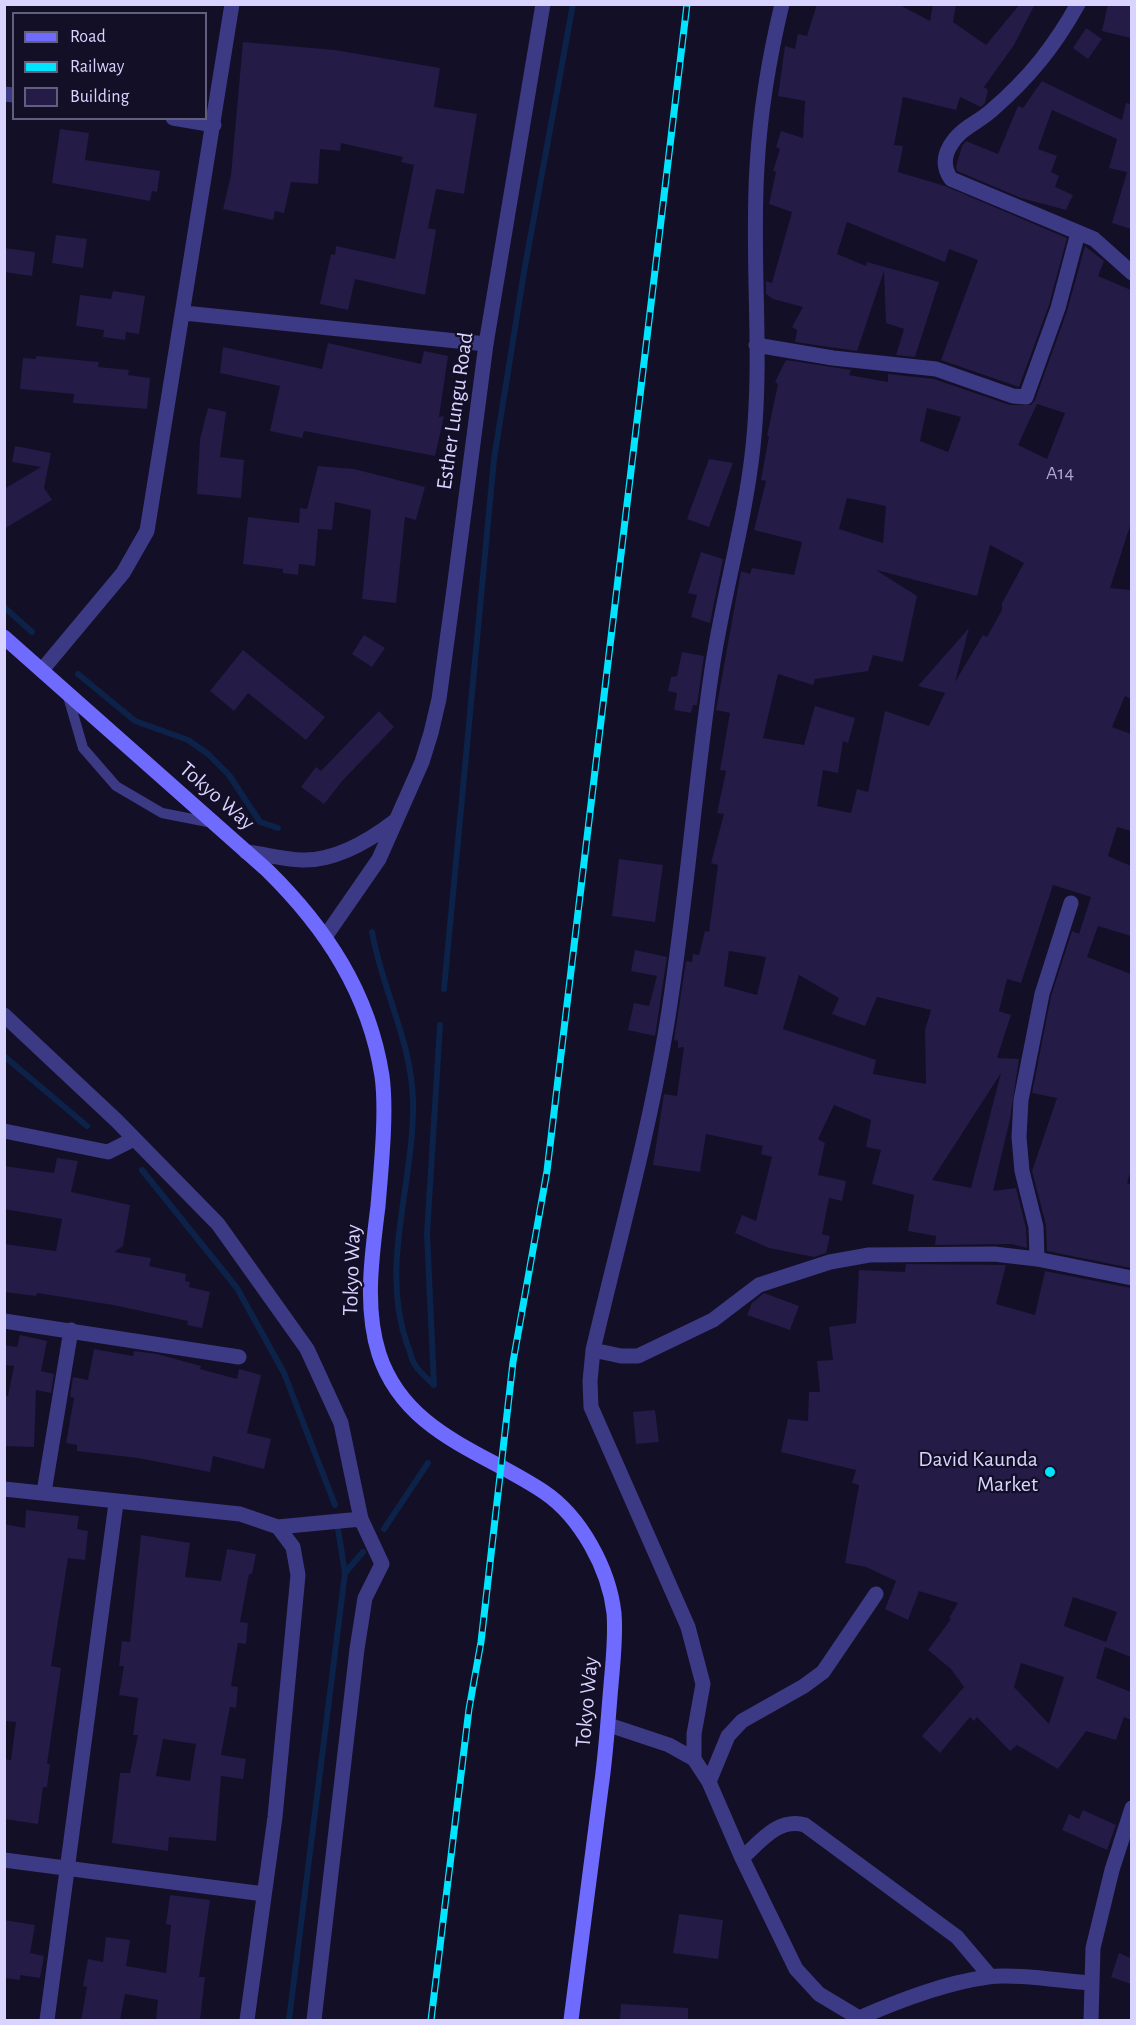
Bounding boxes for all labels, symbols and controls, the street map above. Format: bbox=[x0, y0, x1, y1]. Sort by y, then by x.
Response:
legend bbox=[12, 12, 207, 120]
text: Road bbox=[70, 28, 106, 46]
text: Railway bbox=[70, 58, 124, 76]
text: Building bbox=[70, 88, 129, 106]
street label: Esther Lungu Road bbox=[431, 330, 479, 492]
house number: A14 bbox=[1046, 461, 1074, 485]
street label: Tokyo Way bbox=[174, 756, 260, 836]
street label: Tokyo Way bbox=[337, 1224, 367, 1316]
place label: David Kaunda Market bbox=[918, 1446, 1038, 1498]
marker: David Kaunda Market bbox=[1043, 1465, 1057, 1479]
street label: Tokyo Way bbox=[570, 1655, 604, 1749]

